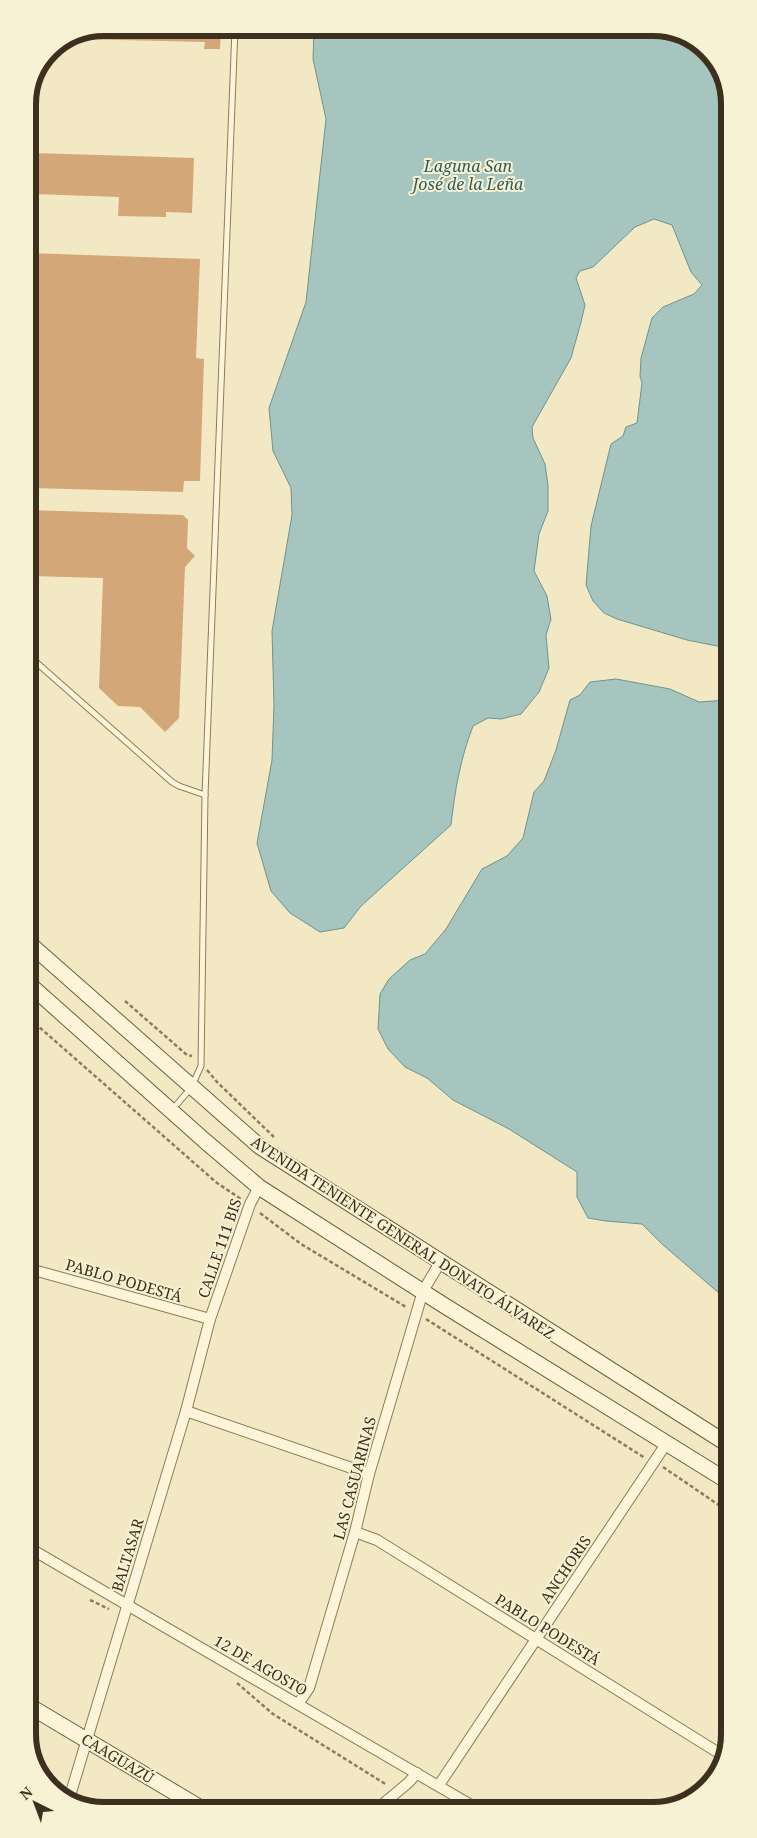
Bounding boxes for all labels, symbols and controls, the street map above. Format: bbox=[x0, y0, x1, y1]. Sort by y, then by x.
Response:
water label: Laguna San José de la Leña bbox=[410, 155, 524, 195]
street label: AVENIDA TENIENTE GENERAL DONATO ÁLVAREZ bbox=[247, 1131, 559, 1343]
street label: CALLE 111 BIS bbox=[193, 1195, 245, 1301]
street label: PABLO PODESTÁ bbox=[63, 1254, 185, 1306]
street label: LAS CASUARINAS bbox=[328, 1414, 380, 1542]
street label: BALTASAR bbox=[106, 1516, 148, 1594]
street label: ANCHORIS bbox=[535, 1531, 595, 1607]
street label: PABLO PODESTÁ bbox=[492, 1589, 605, 1670]
street label: 12 DE AGOSTO bbox=[211, 1630, 311, 1700]
street label: CAAGUAZÚ bbox=[78, 1728, 158, 1788]
north arrow bbox=[10, 1778, 60, 1828]
text: N bbox=[16, 1782, 36, 1804]

